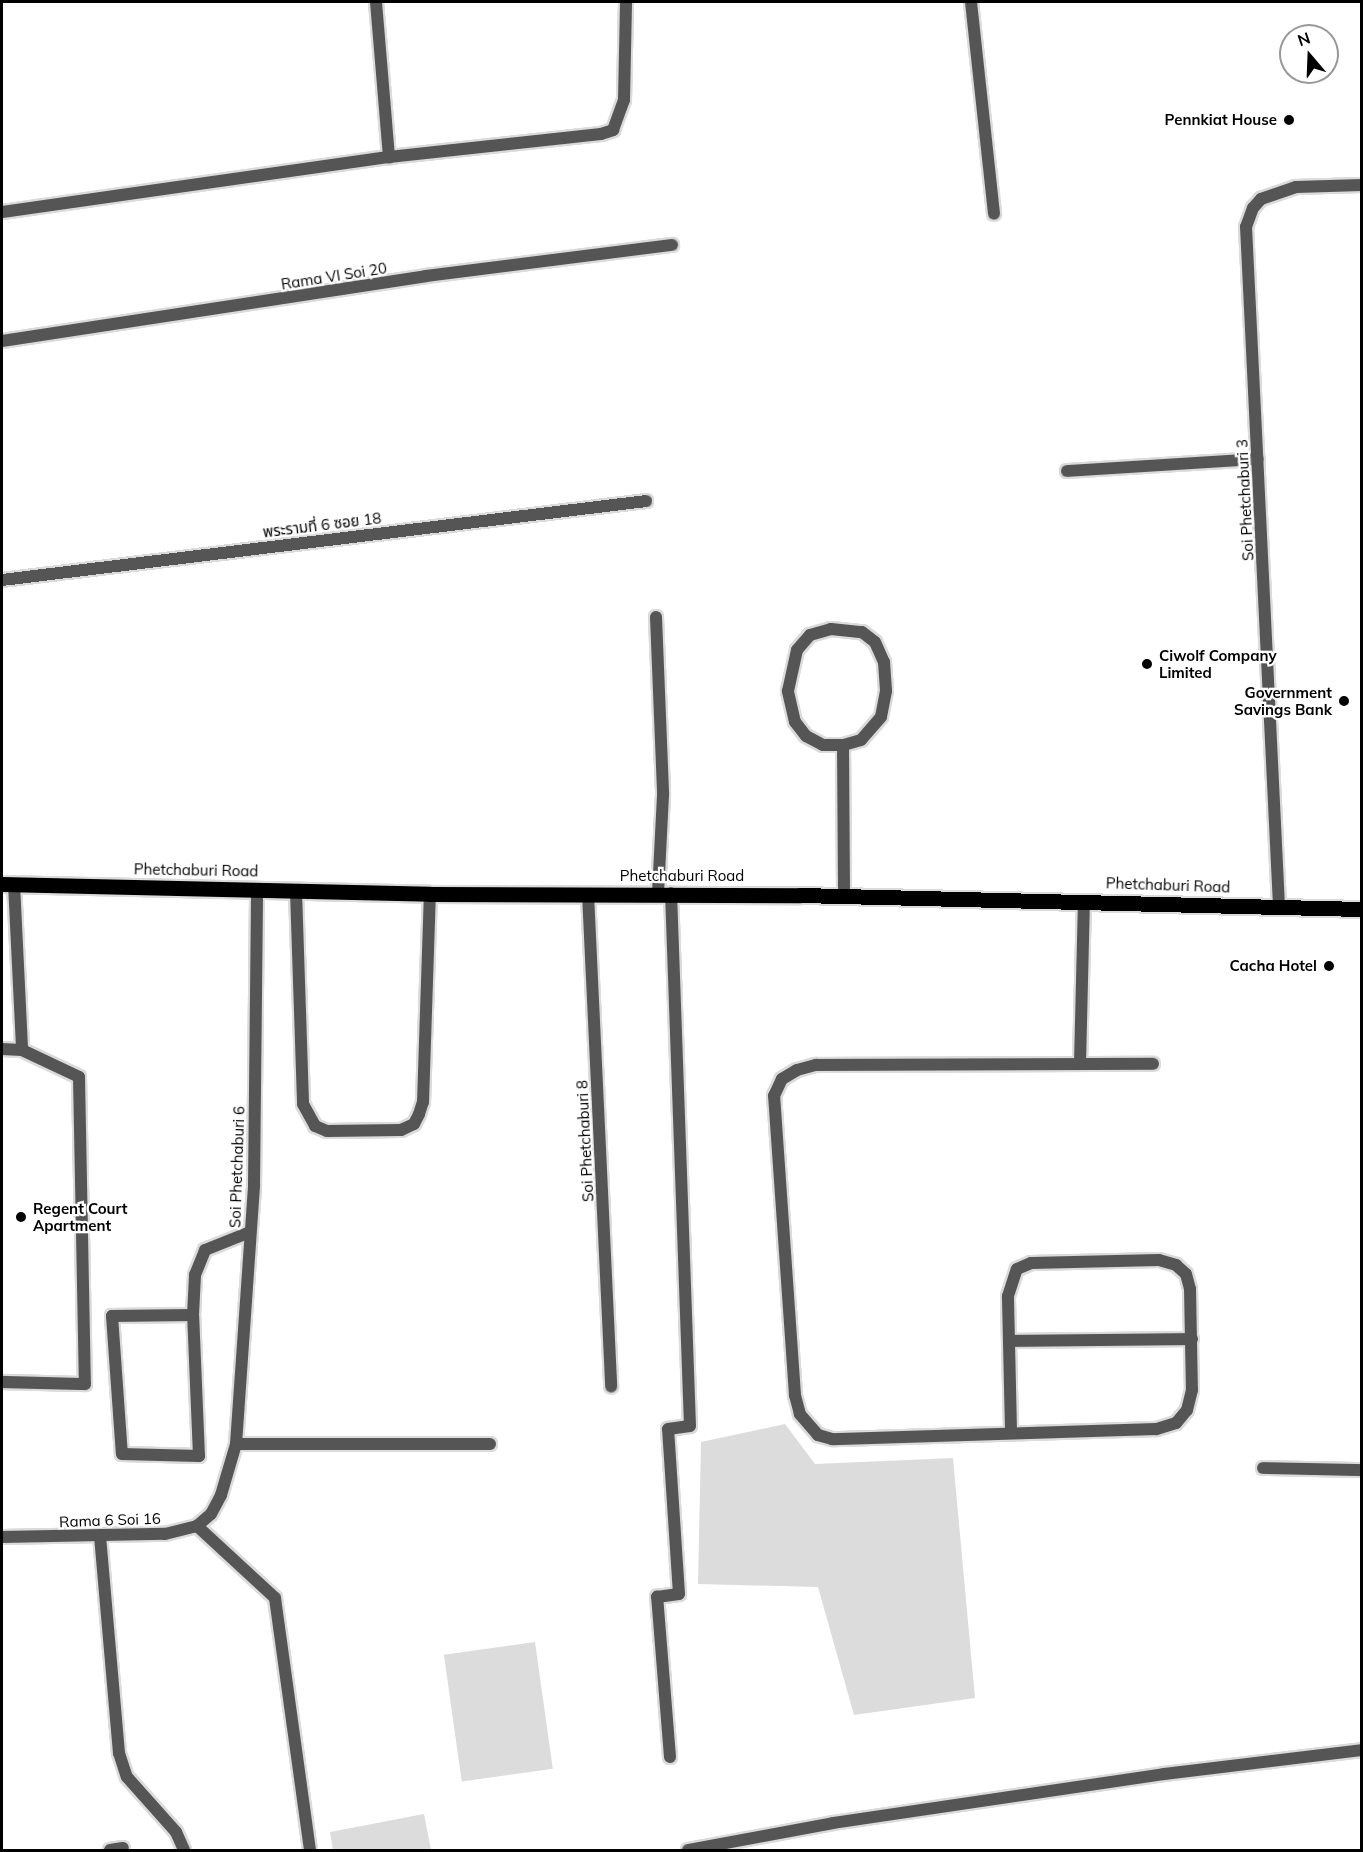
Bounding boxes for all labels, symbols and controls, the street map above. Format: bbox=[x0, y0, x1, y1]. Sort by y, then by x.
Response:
north arrow bbox=[1279, 24, 1339, 84]
text: N bbox=[1295, 27, 1313, 50]
place label: Pennkiat House bbox=[1165, 111, 1277, 129]
marker: Pennkiat House bbox=[1282, 113, 1296, 127]
street label: Rama VI Soi 20 bbox=[280, 259, 388, 293]
street label: Soi Phetchaburi 3 bbox=[1233, 439, 1257, 561]
street label: พระรามที่ 6 ซอย 18 bbox=[262, 509, 382, 541]
place label: Ciwolf Company Limited bbox=[1159, 646, 1277, 681]
marker: Ciwolf Company Limited bbox=[1140, 657, 1154, 671]
place label: Government Savings Bank bbox=[1234, 683, 1332, 718]
marker: Government Savings Bank bbox=[1337, 694, 1351, 708]
street label: Phetchaburi Road bbox=[134, 860, 258, 880]
street label: Phetchaburi Road bbox=[620, 867, 744, 885]
street label: Phetchaburi Road bbox=[1105, 874, 1231, 896]
place label: Cacha Hotel bbox=[1230, 957, 1317, 975]
marker: Cacha Hotel bbox=[1322, 959, 1336, 973]
street label: Soi Phetchaburi 8 bbox=[573, 1080, 597, 1202]
street label: Soi Phetchaburi 6 bbox=[226, 1106, 248, 1228]
place label: Regent Court Apartment bbox=[33, 1199, 128, 1234]
marker: Regent Court Apartment bbox=[14, 1210, 28, 1224]
street label: Rama 6 Soi 16 bbox=[59, 1509, 161, 1531]

